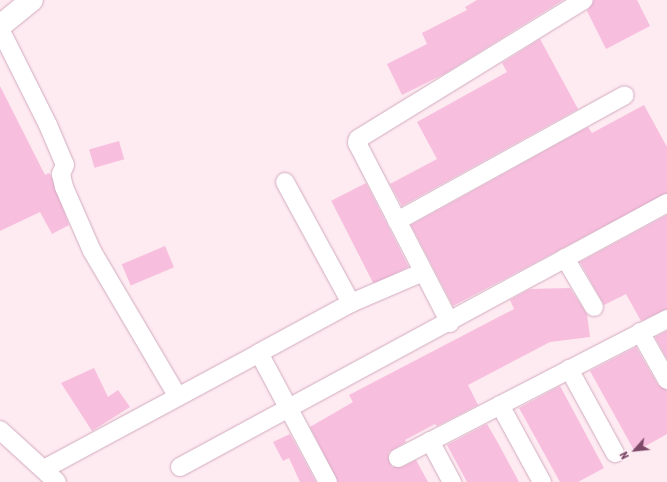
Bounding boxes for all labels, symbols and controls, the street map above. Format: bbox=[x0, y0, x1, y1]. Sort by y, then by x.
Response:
north arrow bbox=[615, 430, 655, 470]
text: N bbox=[617, 450, 631, 461]

